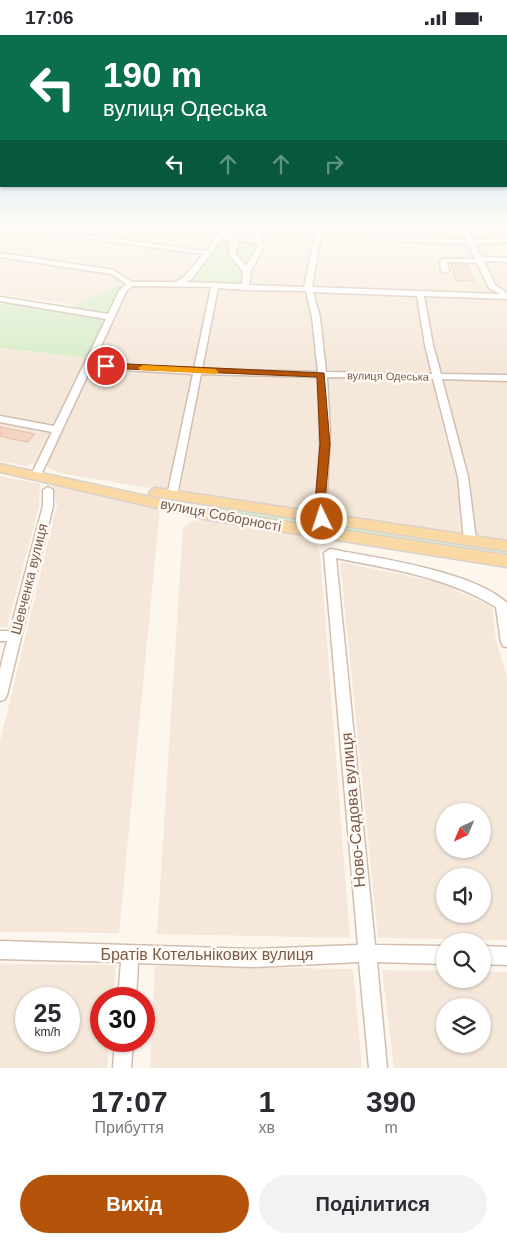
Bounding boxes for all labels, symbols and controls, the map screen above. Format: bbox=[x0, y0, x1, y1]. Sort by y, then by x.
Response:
text: 17:06 bbox=[25, 7, 74, 28]
icon: left bbox=[20, 55, 85, 120]
text: 190 m bbox=[103, 55, 202, 94]
text: вулиця Одеська bbox=[103, 96, 267, 121]
icon: left bbox=[161, 150, 189, 178]
icon: ahead bbox=[214, 150, 242, 178]
icon: ahead bbox=[267, 150, 295, 178]
icon: right bbox=[320, 150, 348, 178]
pin bbox=[85, 345, 127, 387]
icon: arrive bbox=[92, 352, 120, 380]
street label: вулиця Одеська bbox=[347, 369, 430, 383]
position arrow bbox=[295, 492, 347, 544]
street label: вулиця Соборності bbox=[159, 495, 283, 535]
street label: Шевченка вулиця bbox=[7, 522, 51, 636]
street label: Ново-Садова вулиця bbox=[338, 732, 368, 888]
north arrow bbox=[436, 803, 491, 857]
map controls bbox=[436, 803, 491, 1053]
button: sound bbox=[436, 868, 491, 923]
button: search bbox=[436, 933, 491, 988]
street label: Братів Котельнікових вулиця bbox=[100, 946, 314, 963]
speed limit sign: 30 bbox=[90, 987, 155, 1052]
button: layers bbox=[436, 998, 491, 1053]
text: 25 bbox=[34, 999, 61, 1027]
text: km/h bbox=[34, 1025, 61, 1039]
text: 17:07 bbox=[91, 1085, 168, 1118]
text: 1 bbox=[258, 1085, 275, 1118]
text: 390 bbox=[366, 1085, 416, 1118]
text: Прибуття bbox=[95, 1119, 164, 1136]
text: хв bbox=[259, 1119, 275, 1136]
text: m bbox=[384, 1119, 398, 1136]
button: Вихід bbox=[20, 1175, 249, 1233]
button: Поділитися bbox=[259, 1175, 487, 1233]

